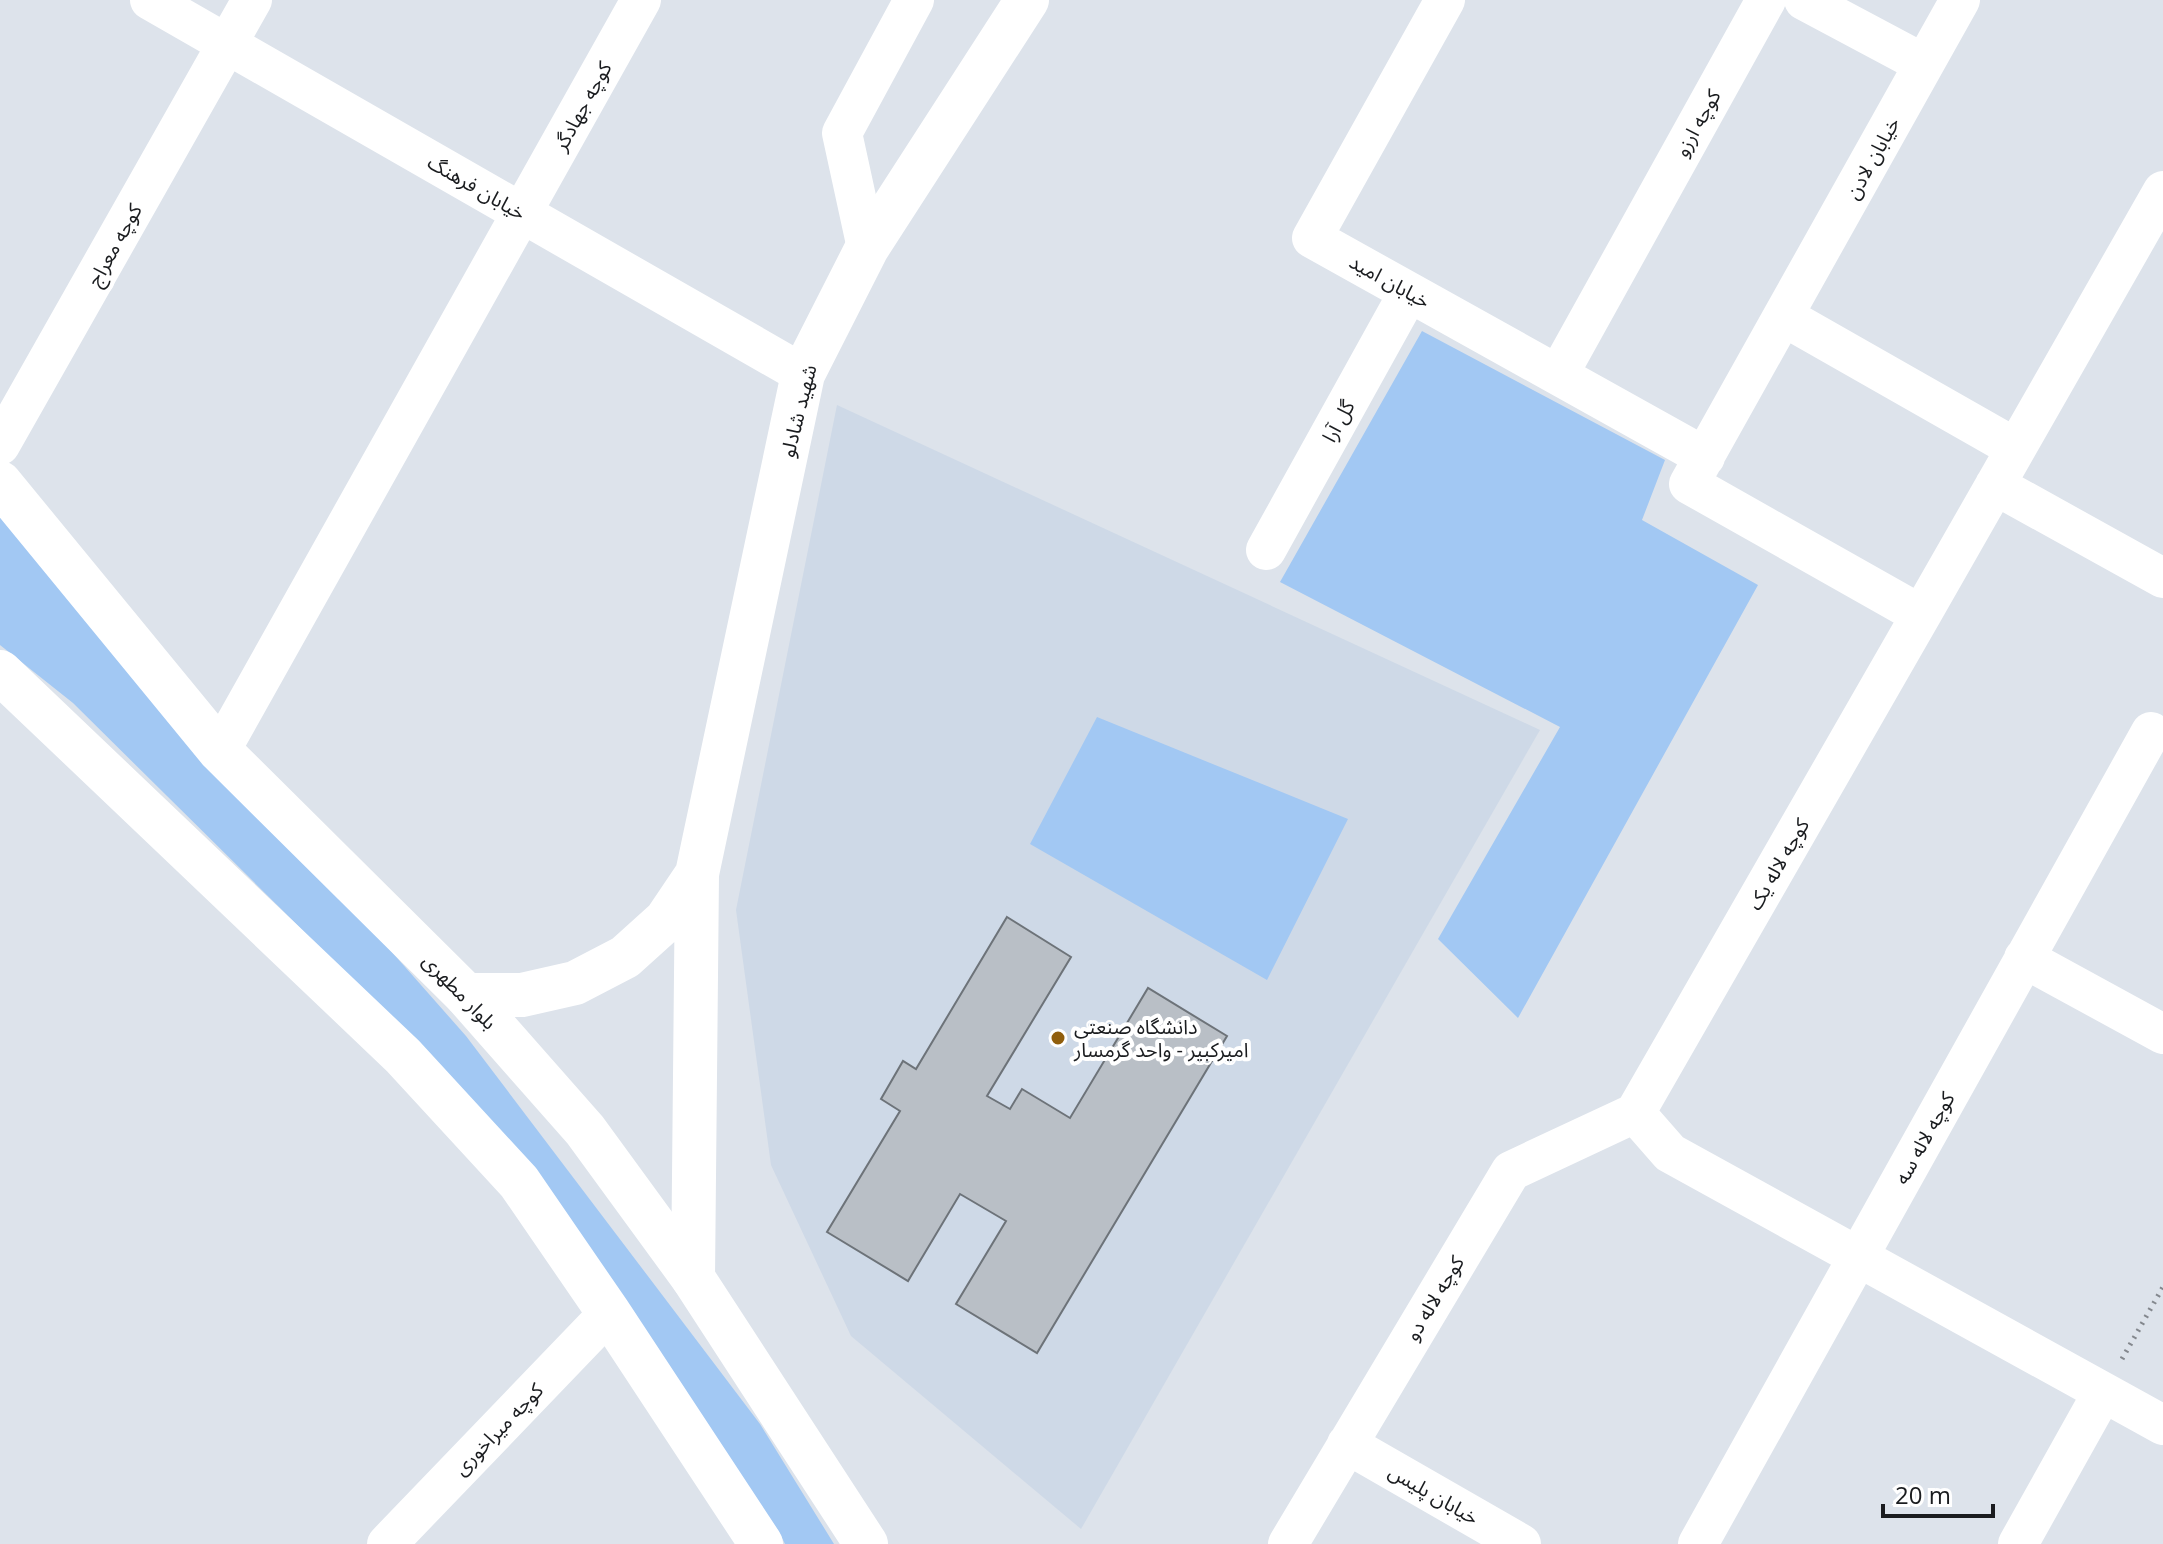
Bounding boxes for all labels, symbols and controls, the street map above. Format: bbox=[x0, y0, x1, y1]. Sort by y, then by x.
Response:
street label: کوچه جهادگر bbox=[546, 56, 618, 156]
street label: کوچه ارزو bbox=[1668, 84, 1727, 161]
street label: خیابان لادن bbox=[1838, 112, 1906, 204]
street label: خیابان فرهنگ bbox=[423, 148, 531, 226]
street label: کوچه معراج bbox=[80, 198, 150, 292]
street label: خیابان امید bbox=[1345, 248, 1435, 314]
street label: شهید شادلو bbox=[773, 362, 823, 460]
street label: گل آرا bbox=[1315, 394, 1361, 447]
street label: کوچه لاله یک bbox=[1741, 813, 1816, 915]
street label: بلوار مطهری bbox=[417, 947, 503, 1035]
place label: دانشگاه صنعتی امیرکبیر - واحد گرمسار bbox=[1073, 1013, 1248, 1063]
marker: دانشگاه صنعتی امیرکبیر - واحد گرمسار bbox=[1049, 1029, 1067, 1047]
street label: کوچه لاله سه bbox=[1888, 1086, 1961, 1189]
street label: کوچه لاله دو bbox=[1398, 1250, 1470, 1346]
street label: کوچه میراخوری bbox=[447, 1377, 549, 1481]
street label: خیابان پلیس bbox=[1384, 1457, 1484, 1531]
scale bar bbox=[1883, 1468, 1993, 1518]
text: 20 m bbox=[1895, 1478, 1951, 1511]

